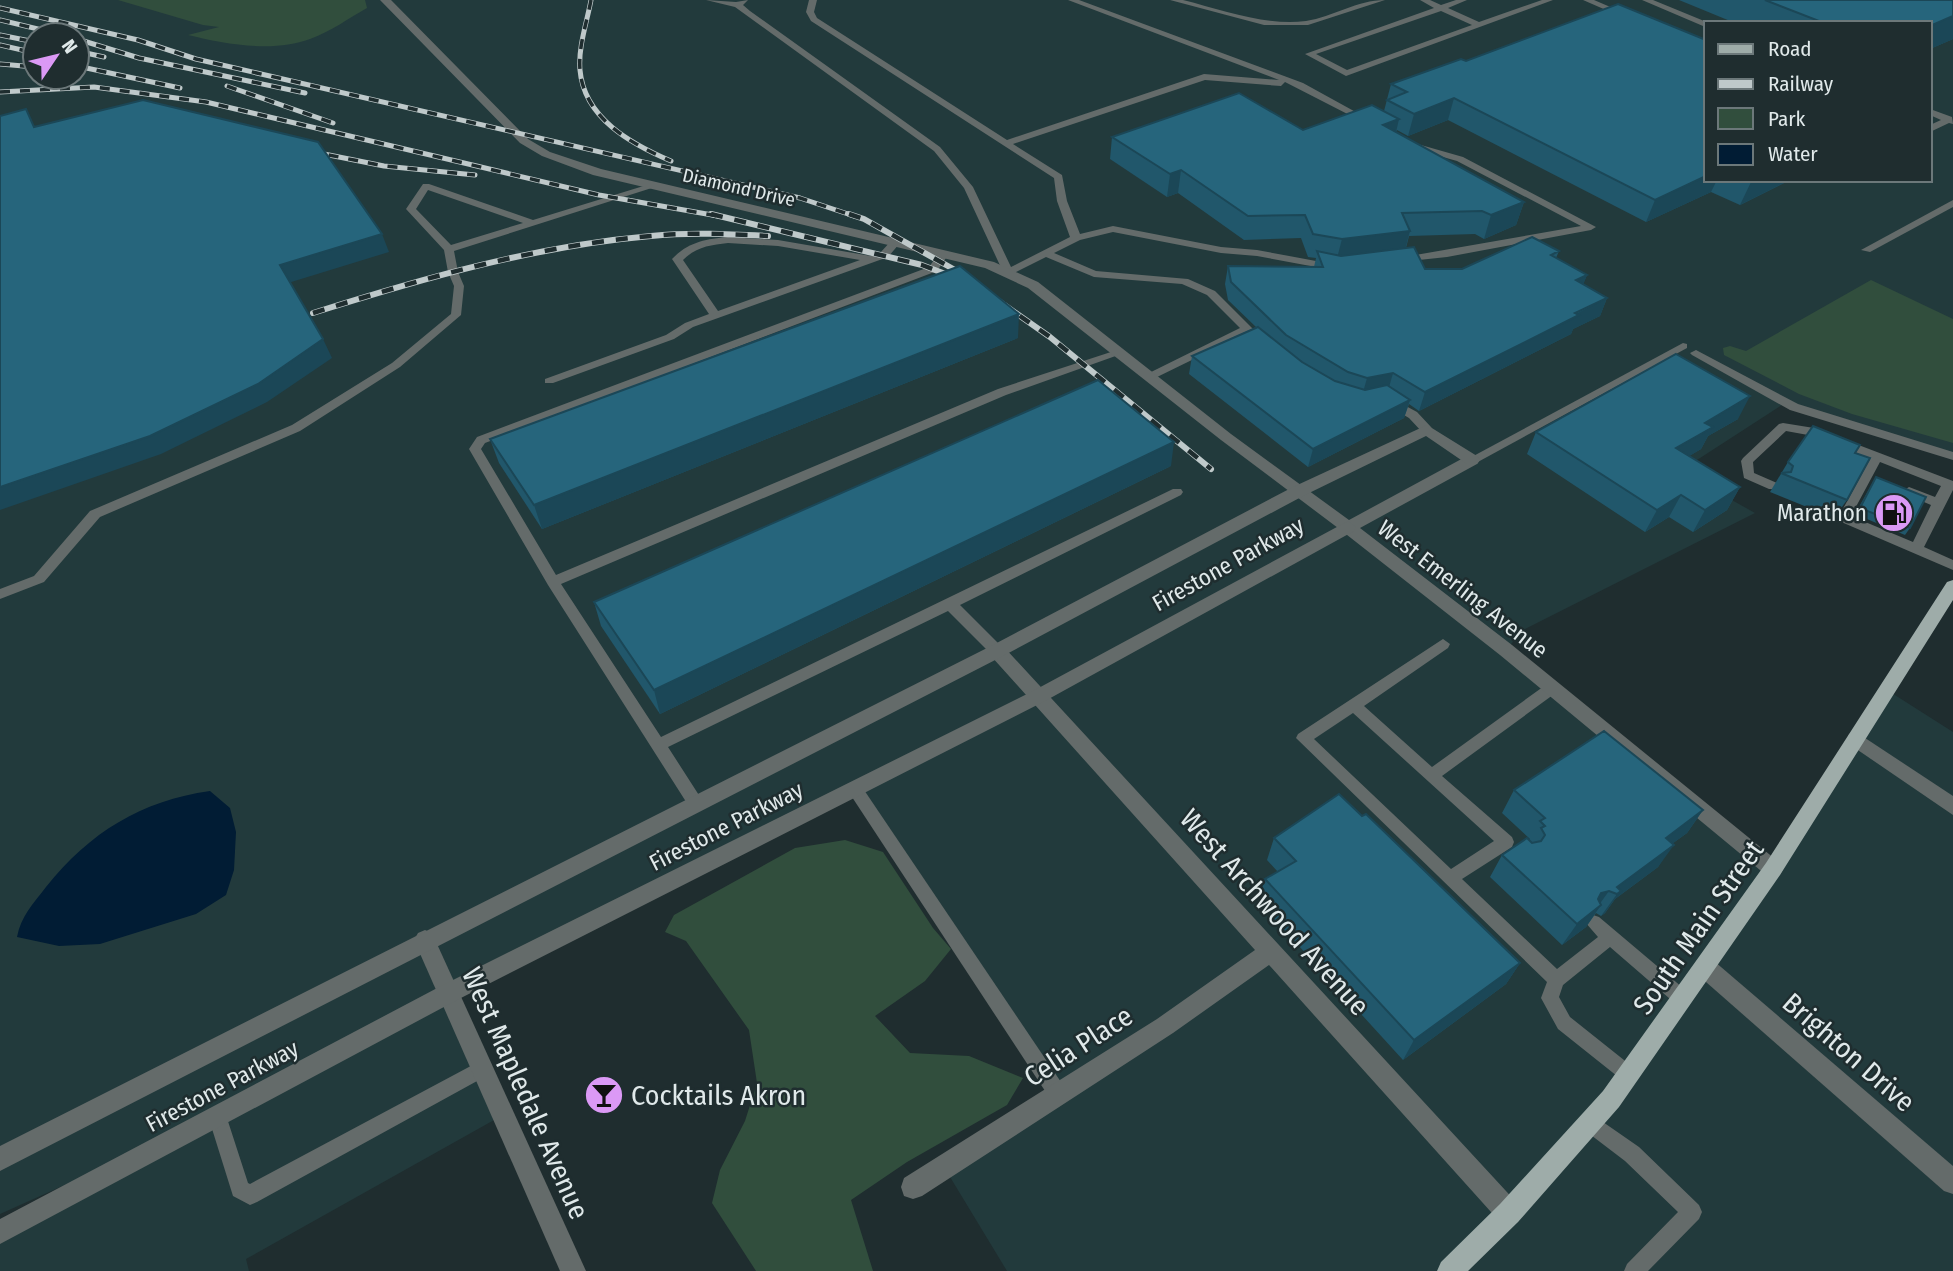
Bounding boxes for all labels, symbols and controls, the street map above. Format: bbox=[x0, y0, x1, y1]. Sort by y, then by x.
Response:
north arrow bbox=[21, 21, 91, 91]
legend bbox=[1704, 21, 1932, 182]
text: N bbox=[57, 35, 82, 58]
text: Road bbox=[1768, 36, 1812, 62]
text: Railway bbox=[1768, 71, 1834, 97]
text: Park bbox=[1768, 106, 1806, 132]
text: Water bbox=[1768, 141, 1818, 167]
street label: Diamond Drive bbox=[680, 163, 797, 212]
fuel station icon: Marathon bbox=[1873, 492, 1915, 534]
place label: Marathon bbox=[1777, 499, 1867, 527]
street label: Firestone Parkway bbox=[1147, 511, 1309, 617]
street label: West Emerling Avenue bbox=[1372, 514, 1554, 664]
street label: Firestone Parkway bbox=[645, 775, 808, 877]
street label: West Archwood Avenue bbox=[1173, 802, 1376, 1022]
street label: South Main Street bbox=[1626, 833, 1771, 1021]
street label: West Mapledale Avenue bbox=[455, 962, 596, 1224]
street label: Brighton Drive bbox=[1776, 986, 1921, 1119]
street label: Celia Place bbox=[1018, 999, 1139, 1094]
street label: Firestone Parkway bbox=[141, 1034, 304, 1138]
bar icon: Cocktails Akron bbox=[583, 1074, 625, 1116]
place label: Cocktails Akron bbox=[631, 1079, 806, 1112]

